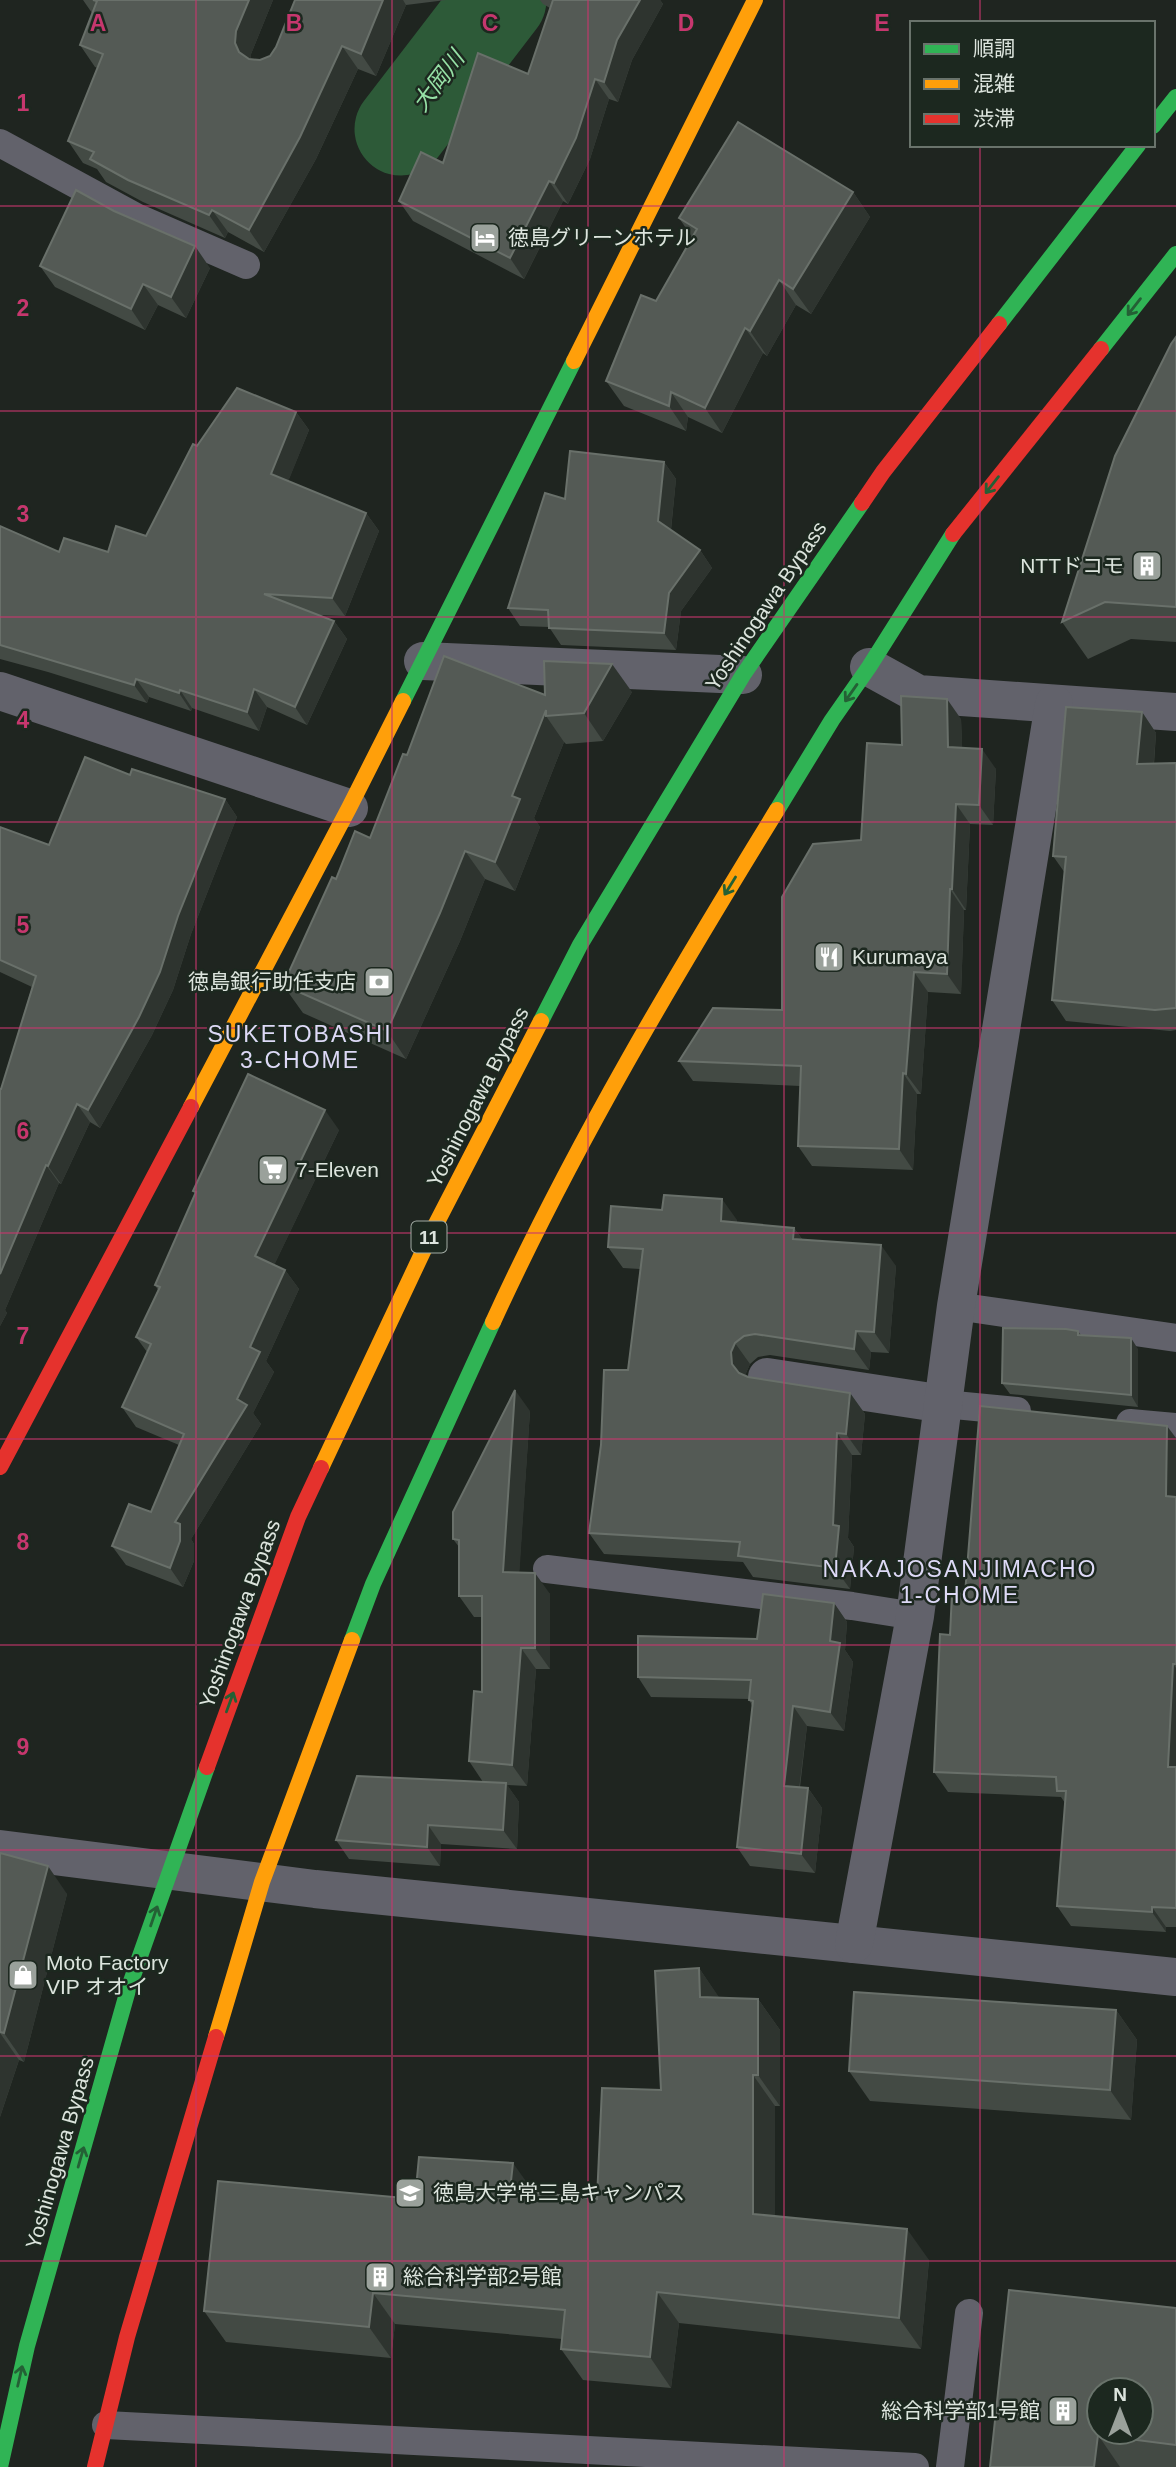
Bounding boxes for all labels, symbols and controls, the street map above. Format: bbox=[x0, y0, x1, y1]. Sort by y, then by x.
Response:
text: A bbox=[90, 10, 106, 36]
text: B bbox=[286, 10, 302, 36]
text: C bbox=[482, 10, 498, 36]
text: D bbox=[678, 10, 694, 36]
text: E bbox=[874, 10, 890, 36]
legend bbox=[910, 21, 1155, 147]
text: 順調 bbox=[973, 37, 1015, 60]
water label: 大岡川 bbox=[407, 43, 471, 116]
text: 混雑 bbox=[973, 72, 1015, 95]
text: 1 bbox=[17, 90, 30, 116]
text: 渋滞 bbox=[973, 107, 1015, 130]
hotel icon: 徳島グリーンホテル bbox=[468, 221, 502, 255]
place label: 徳島グリーンホテル bbox=[508, 226, 696, 249]
text: 2 bbox=[17, 295, 29, 321]
one-way arrow bbox=[1126, 297, 1141, 316]
one-way arrow bbox=[985, 476, 1000, 494]
text: 3 bbox=[17, 501, 29, 527]
street label: Yoshinogawa Bypass bbox=[700, 517, 831, 695]
building icon: NTTドコモ bbox=[1130, 549, 1164, 583]
place label: NTTドコモ bbox=[1020, 554, 1124, 577]
one-way arrow bbox=[844, 683, 858, 702]
text: 4 bbox=[17, 707, 30, 733]
one-way arrow bbox=[723, 876, 737, 896]
text: 5 bbox=[17, 912, 30, 938]
restaurant icon: Kurumaya bbox=[812, 940, 846, 974]
place label: Kurumaya bbox=[852, 945, 948, 968]
bank icon: 徳島銀行助任支店 bbox=[362, 965, 396, 999]
place label: 徳島銀行助任支店 bbox=[188, 970, 356, 993]
street label: Yoshinogawa Bypass bbox=[422, 1003, 533, 1191]
district label: SUKETOBASHI 3-CHOME bbox=[207, 1021, 393, 1073]
text: 6 bbox=[17, 1118, 29, 1144]
supermarket icon: 7-Eleven bbox=[256, 1153, 290, 1187]
place label: 7-Eleven bbox=[296, 1158, 379, 1181]
road number: 11 bbox=[412, 1222, 446, 1252]
text: 7 bbox=[17, 1323, 29, 1349]
street label: Yoshinogawa Bypass bbox=[195, 1516, 284, 1711]
text: 8 bbox=[17, 1529, 30, 1555]
district label: NAKAJOSANJIMACHO 1-CHOME bbox=[823, 1556, 1097, 1608]
one-way arrow bbox=[225, 1691, 238, 1713]
text: 9 bbox=[17, 1734, 29, 1760]
one-way arrow bbox=[149, 1906, 161, 1928]
place label: Moto Factory VIP オオイ bbox=[46, 1951, 169, 1998]
shop icon: Moto Factory VIP オオイ bbox=[6, 1958, 40, 1992]
street label: Yoshinogawa Bypass bbox=[21, 2054, 98, 2252]
one-way arrow bbox=[75, 2146, 88, 2168]
school or university icon: 徳島大学常三島キャンパス bbox=[393, 2176, 427, 2210]
place label: 徳島大学常三島キャンパス bbox=[433, 2181, 685, 2204]
building icon: 総合科学部2号館 bbox=[363, 2260, 397, 2294]
place label: 総合科学部2号館 bbox=[403, 2265, 562, 2288]
one-way arrow bbox=[13, 2365, 27, 2388]
north arrow bbox=[1085, 2376, 1155, 2446]
text: N bbox=[1113, 2384, 1127, 2405]
building icon: 総合科学部1号館 bbox=[1046, 2394, 1080, 2428]
place label: 総合科学部1号館 bbox=[881, 2399, 1040, 2422]

